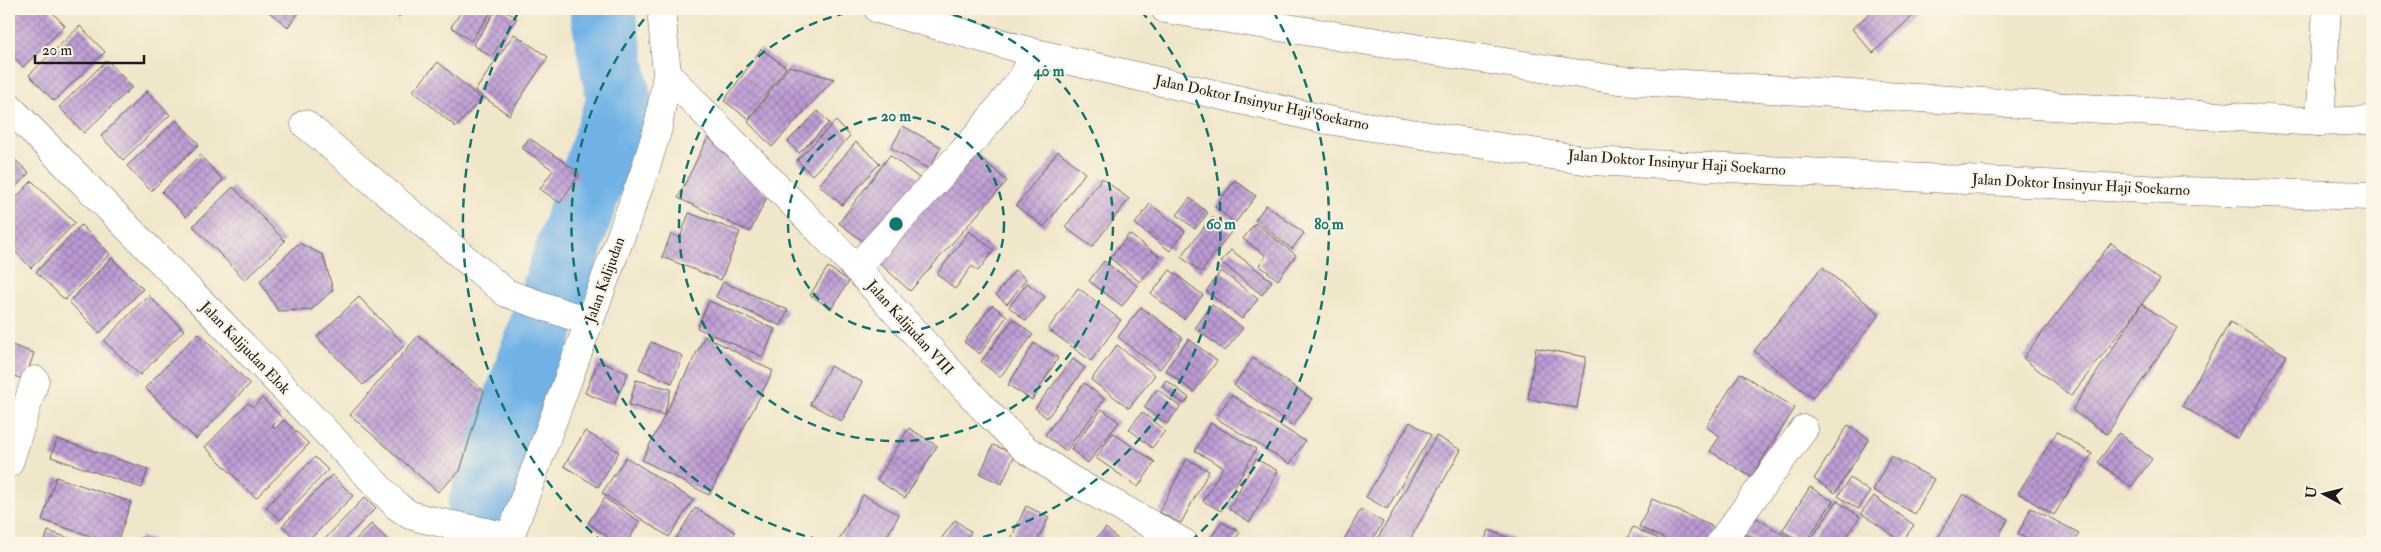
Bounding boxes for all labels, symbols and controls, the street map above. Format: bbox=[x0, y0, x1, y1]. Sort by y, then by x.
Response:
scale bar bbox=[35, 32, 144, 64]
text: 20 m bbox=[42, 41, 72, 60]
text: 40 m bbox=[1033, 62, 1065, 81]
street label: Jalan Doktor Insinyur Haji Soekarno bbox=[1152, 71, 1371, 136]
text: 20 m bbox=[881, 107, 911, 126]
street label: Jalan Doktor Insinyur Haji Soekarno bbox=[1566, 146, 1787, 181]
street label: Jalan Doktor Insinyur Haji Soekarno bbox=[1970, 170, 2190, 201]
centre of rings bbox=[887, 215, 905, 233]
text: 60 m bbox=[1206, 215, 1236, 234]
text: 80 m bbox=[1314, 215, 1344, 234]
street label: Jalan Kalijudan bbox=[580, 234, 630, 327]
street label: Jalan Kalijudan VIII bbox=[861, 276, 958, 380]
street label: Jalan Kalijudan Elok bbox=[194, 297, 294, 399]
north arrow bbox=[2298, 470, 2348, 520]
text: U bbox=[2302, 485, 2321, 499]

